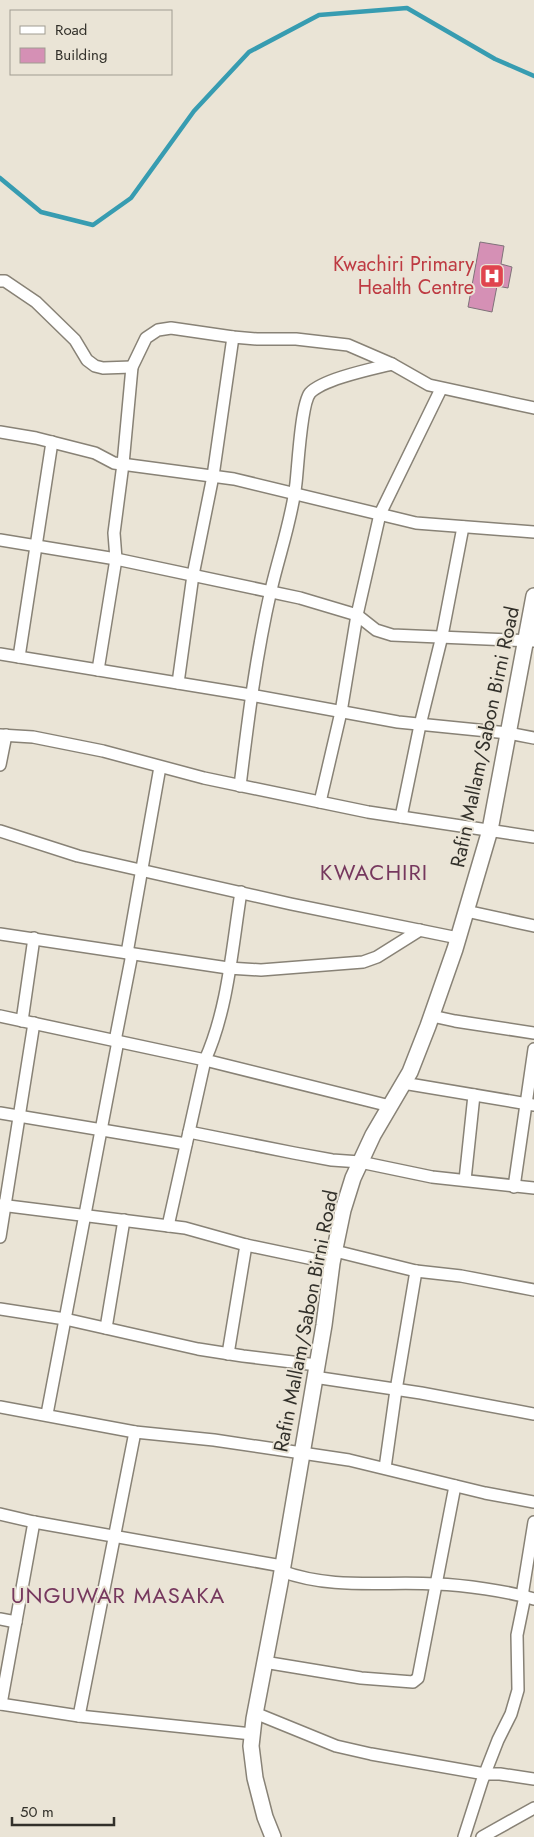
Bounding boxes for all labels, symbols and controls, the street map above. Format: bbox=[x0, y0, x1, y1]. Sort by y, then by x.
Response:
legend bbox=[10, 10, 172, 75]
text: Road bbox=[55, 19, 87, 41]
text: Building bbox=[55, 44, 107, 66]
place label: Kwachiri Primary Health Centre bbox=[333, 250, 474, 302]
hospital icon: Kwachiri Primary Health Centre bbox=[479, 263, 505, 289]
street label: Rafin Mallam/Sabon Birni Road bbox=[443, 604, 527, 870]
district label: KWACHIRI bbox=[320, 856, 428, 888]
street label: Rafin Mallam/Sabon Birni Road bbox=[266, 1188, 346, 1454]
district label: UNGUWAR MASAKA bbox=[11, 1579, 225, 1611]
scale bar bbox=[12, 1794, 115, 1826]
text: 50 m bbox=[20, 1801, 54, 1823]

